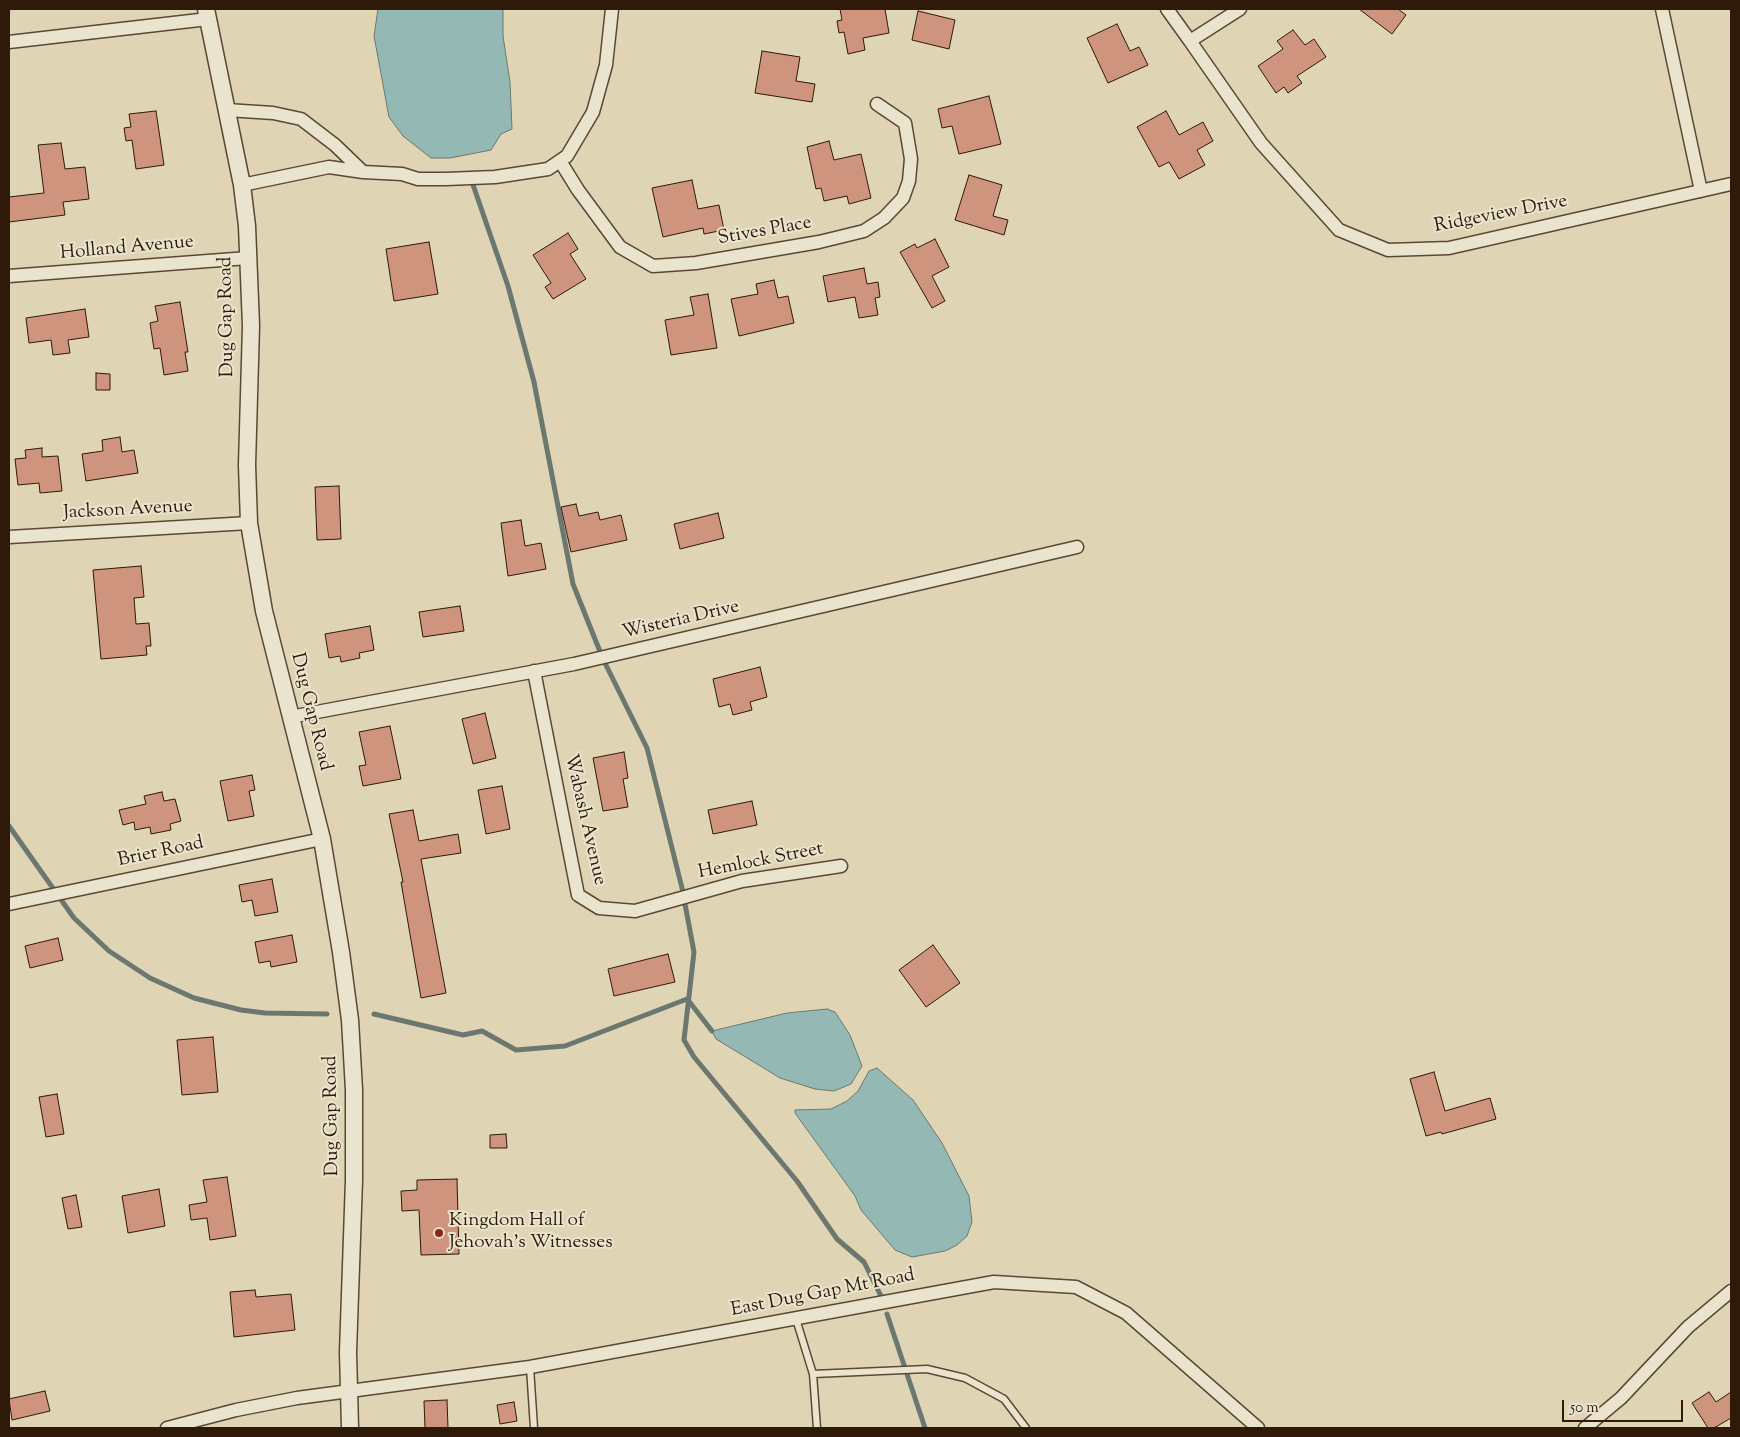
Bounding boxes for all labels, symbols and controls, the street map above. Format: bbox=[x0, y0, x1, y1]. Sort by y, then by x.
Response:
street label: Ridgeview Drive bbox=[1433, 191, 1569, 239]
street label: Stives Place bbox=[716, 213, 814, 251]
street label: Holland Avenue bbox=[59, 232, 195, 266]
street label: Dug Gap Road bbox=[216, 256, 240, 378]
street label: Jackson Avenue bbox=[63, 496, 193, 526]
street label: Wisteria Drive bbox=[620, 596, 742, 646]
street label: Dug Gap Road bbox=[284, 651, 336, 773]
street label: Wabash Avenue bbox=[558, 752, 610, 888]
street label: Brier Road bbox=[116, 833, 206, 873]
street label: Hemlock Street bbox=[696, 839, 826, 885]
street label: Dug Gap Road bbox=[321, 1055, 345, 1177]
place label: Kingdom Hall of Jehovah’s Witnesses bbox=[449, 1211, 613, 1255]
marker: Kingdom Hall of Jehovah’s Witnesses bbox=[433, 1227, 445, 1239]
street label: East Dug Gap Mt Road bbox=[729, 1265, 917, 1323]
scale bar bbox=[1565, 1390, 1686, 1422]
text: 50 m bbox=[1570, 1398, 1599, 1419]

